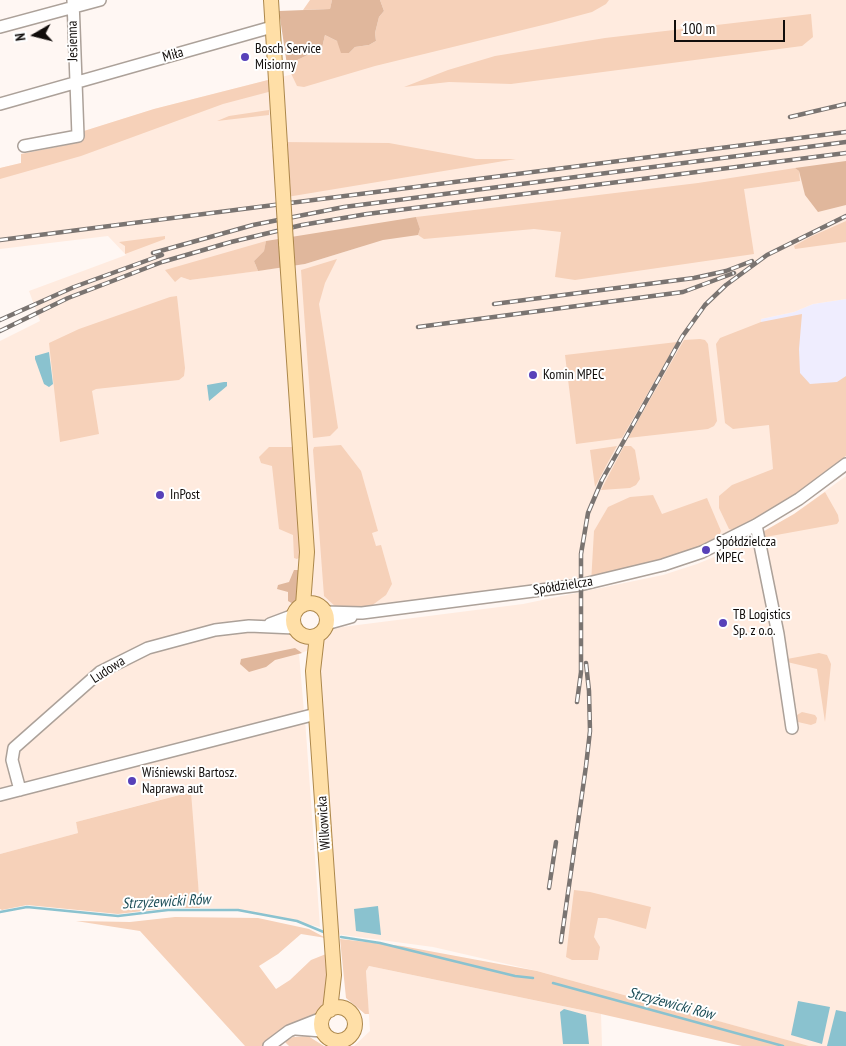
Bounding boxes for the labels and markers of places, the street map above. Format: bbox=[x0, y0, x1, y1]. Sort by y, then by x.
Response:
place label: Bosch Service Misiorny bbox=[255, 41, 321, 74]
marker: Bosch Service Misiorny bbox=[239, 51, 251, 63]
place label: Komin MPEC bbox=[543, 367, 604, 383]
marker: Komin MPEC bbox=[527, 369, 539, 381]
place label: InPost bbox=[170, 487, 200, 503]
marker: InPost bbox=[154, 489, 166, 501]
place label: Spółdzielcza MPEC bbox=[716, 534, 776, 566]
marker: Spółdzielcza MPEC bbox=[700, 544, 712, 556]
place label: TB Logistics Sp. z o.o. bbox=[733, 607, 790, 640]
marker: TB Logistics Sp. z o.o. bbox=[717, 617, 729, 629]
place label: Wiśniewski Bartosz. Naprawa aut bbox=[142, 765, 237, 798]
marker: Wiśniewski Bartosz. Naprawa aut bbox=[126, 775, 138, 787]

